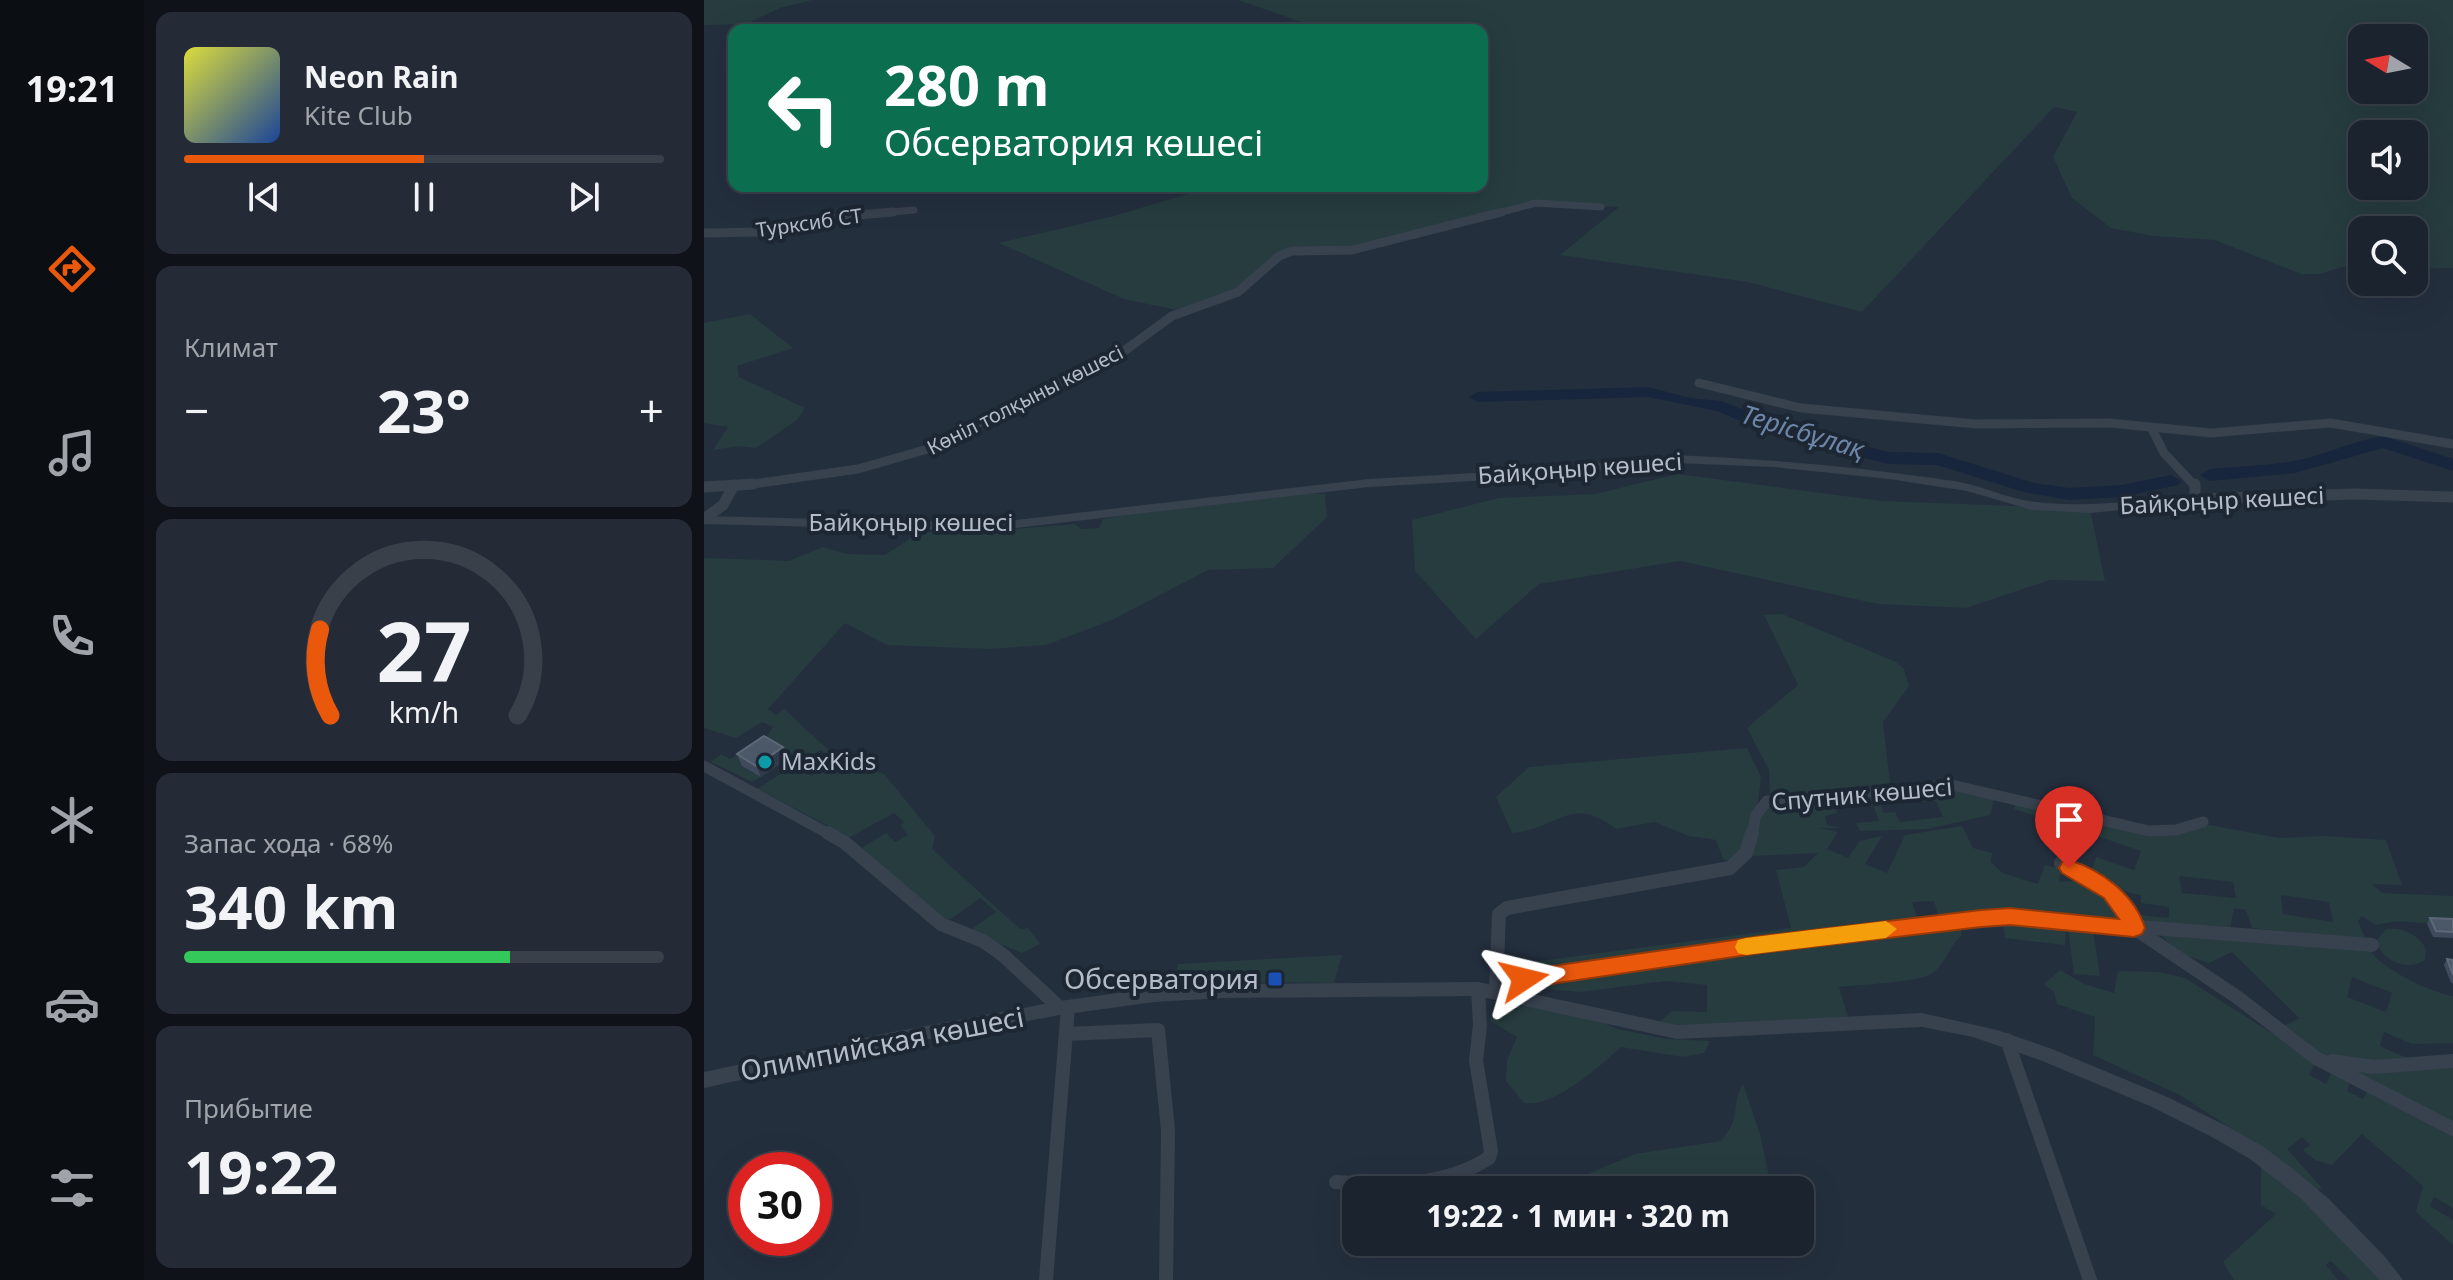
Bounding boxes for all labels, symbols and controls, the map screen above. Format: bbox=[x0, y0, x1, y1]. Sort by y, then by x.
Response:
north arrow bbox=[2348, 24, 2428, 104]
map controls bbox=[2348, 24, 2428, 296]
text: 280 m bbox=[884, 46, 1049, 122]
text: Neon Rain bbox=[304, 56, 458, 97]
icon: left bbox=[752, 56, 856, 160]
text: 19:21 bbox=[26, 64, 118, 113]
text: Kite Club bbox=[304, 97, 413, 133]
text: Обсерватория көшесі bbox=[884, 118, 1263, 167]
button: sound bbox=[2348, 120, 2428, 200]
icon: previous bbox=[242, 175, 286, 219]
icon: pause bbox=[402, 175, 446, 219]
icon: next bbox=[562, 175, 606, 219]
street label: Турксиб СТ bbox=[754, 202, 864, 243]
button: search bbox=[2348, 216, 2428, 296]
icon: directions bbox=[44, 241, 100, 297]
text: Климат bbox=[184, 329, 278, 365]
street label: Көніл толқыны көшесі bbox=[922, 338, 1127, 461]
text: 23° bbox=[377, 369, 471, 451]
text: − bbox=[184, 380, 209, 440]
text: + bbox=[639, 380, 664, 440]
water label: Терісбұлақ bbox=[1737, 395, 1870, 467]
icon: music bbox=[44, 425, 100, 481]
street label: Байқоңыр көшесі bbox=[1477, 444, 1683, 491]
street label: Байқоңыр көшесі bbox=[2119, 478, 2325, 521]
street label: Байқоңыр көшесі bbox=[809, 505, 1013, 538]
text: 27 bbox=[376, 593, 472, 706]
icon: phone bbox=[44, 608, 100, 664]
text: km/h bbox=[389, 692, 459, 731]
place label: MaxKids bbox=[781, 744, 876, 777]
marker: MaxKids bbox=[756, 753, 774, 771]
street label: Спутник көшесі bbox=[1770, 769, 1954, 818]
pin bbox=[2035, 786, 2103, 868]
icon: climate bbox=[44, 792, 100, 848]
icon: arrive bbox=[2047, 798, 2091, 842]
text: Запас хода · 68% bbox=[184, 825, 393, 861]
text: 340 km bbox=[184, 865, 398, 947]
position arrow bbox=[1482, 937, 1566, 1021]
place label: Обсерватория bbox=[1064, 959, 1259, 997]
marker: Обсерватория bbox=[1266, 970, 1284, 988]
icon: car bbox=[44, 976, 100, 1032]
street label: Олимпийская көшесі bbox=[737, 997, 1027, 1089]
text: Прибытие bbox=[184, 1090, 313, 1126]
text: 19:22 bbox=[184, 1130, 338, 1212]
speed limit sign: 30 bbox=[728, 1152, 832, 1256]
icon: filters bbox=[44, 1160, 100, 1216]
text: 19:22 · 1 мин · 320 m bbox=[1426, 1195, 1730, 1236]

